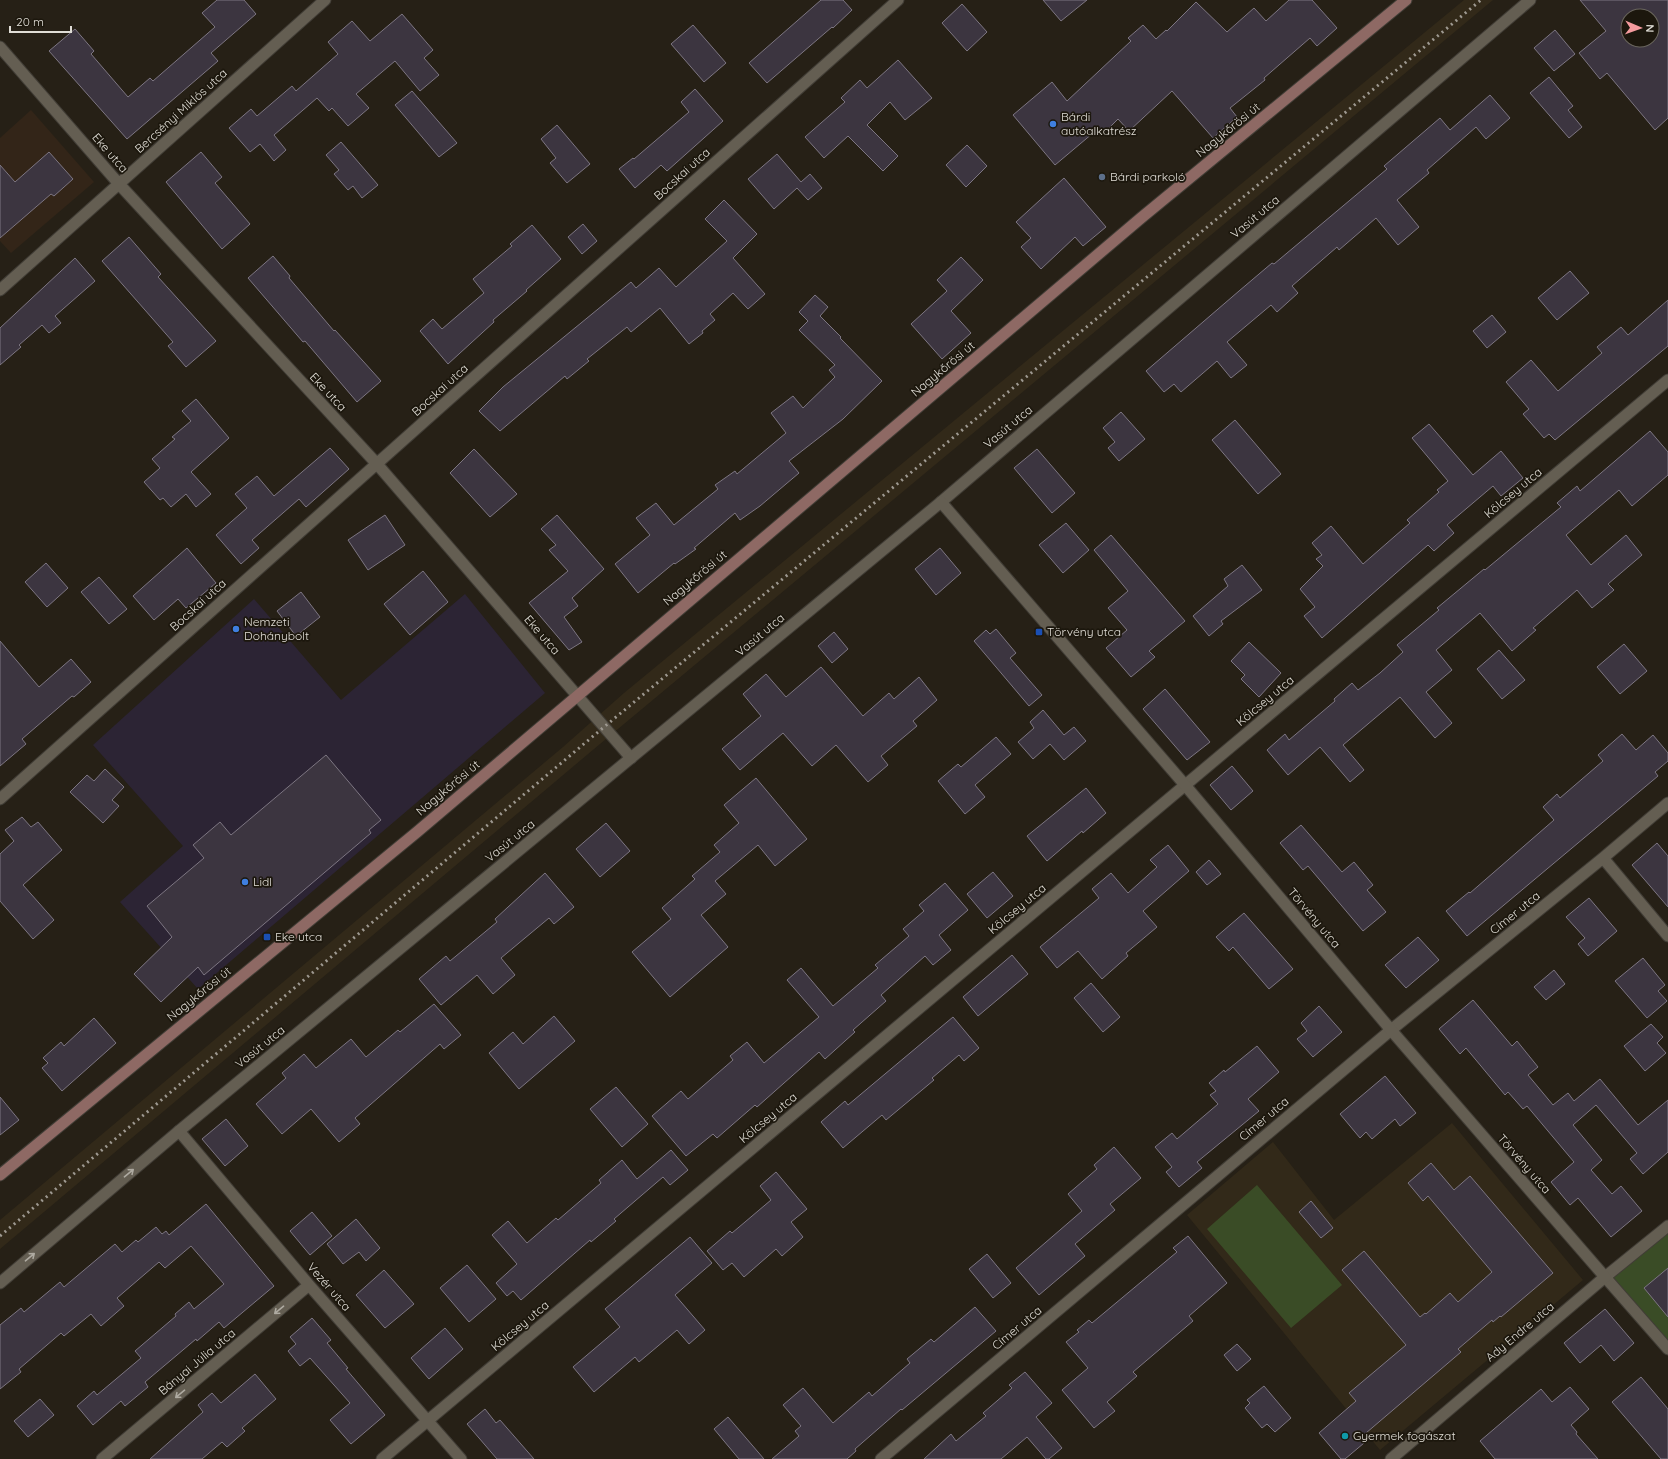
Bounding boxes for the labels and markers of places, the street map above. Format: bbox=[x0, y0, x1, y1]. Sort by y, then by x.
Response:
place label: Bárdi autóalkatrész bbox=[1061, 109, 1137, 138]
marker: Bárdi autóalkatrész bbox=[1048, 119, 1058, 129]
place label: Bárdi parkoló bbox=[1110, 169, 1185, 184]
marker: Bárdi parkoló bbox=[1097, 172, 1107, 182]
place label: Nemzeti Dohánybolt bbox=[244, 614, 309, 643]
marker: Nemzeti Dohánybolt bbox=[231, 624, 241, 634]
place label: Törvény utca bbox=[1047, 624, 1121, 639]
marker: Törvény utca bbox=[1034, 627, 1044, 637]
place label: Lidl bbox=[253, 874, 272, 889]
marker: Lidl bbox=[240, 877, 250, 887]
place label: Eke utca bbox=[275, 929, 322, 944]
marker: Eke utca bbox=[262, 932, 272, 942]
place label: Gyermek fogászat bbox=[1353, 1428, 1455, 1443]
marker: Gyermek fogászat bbox=[1340, 1431, 1350, 1441]

